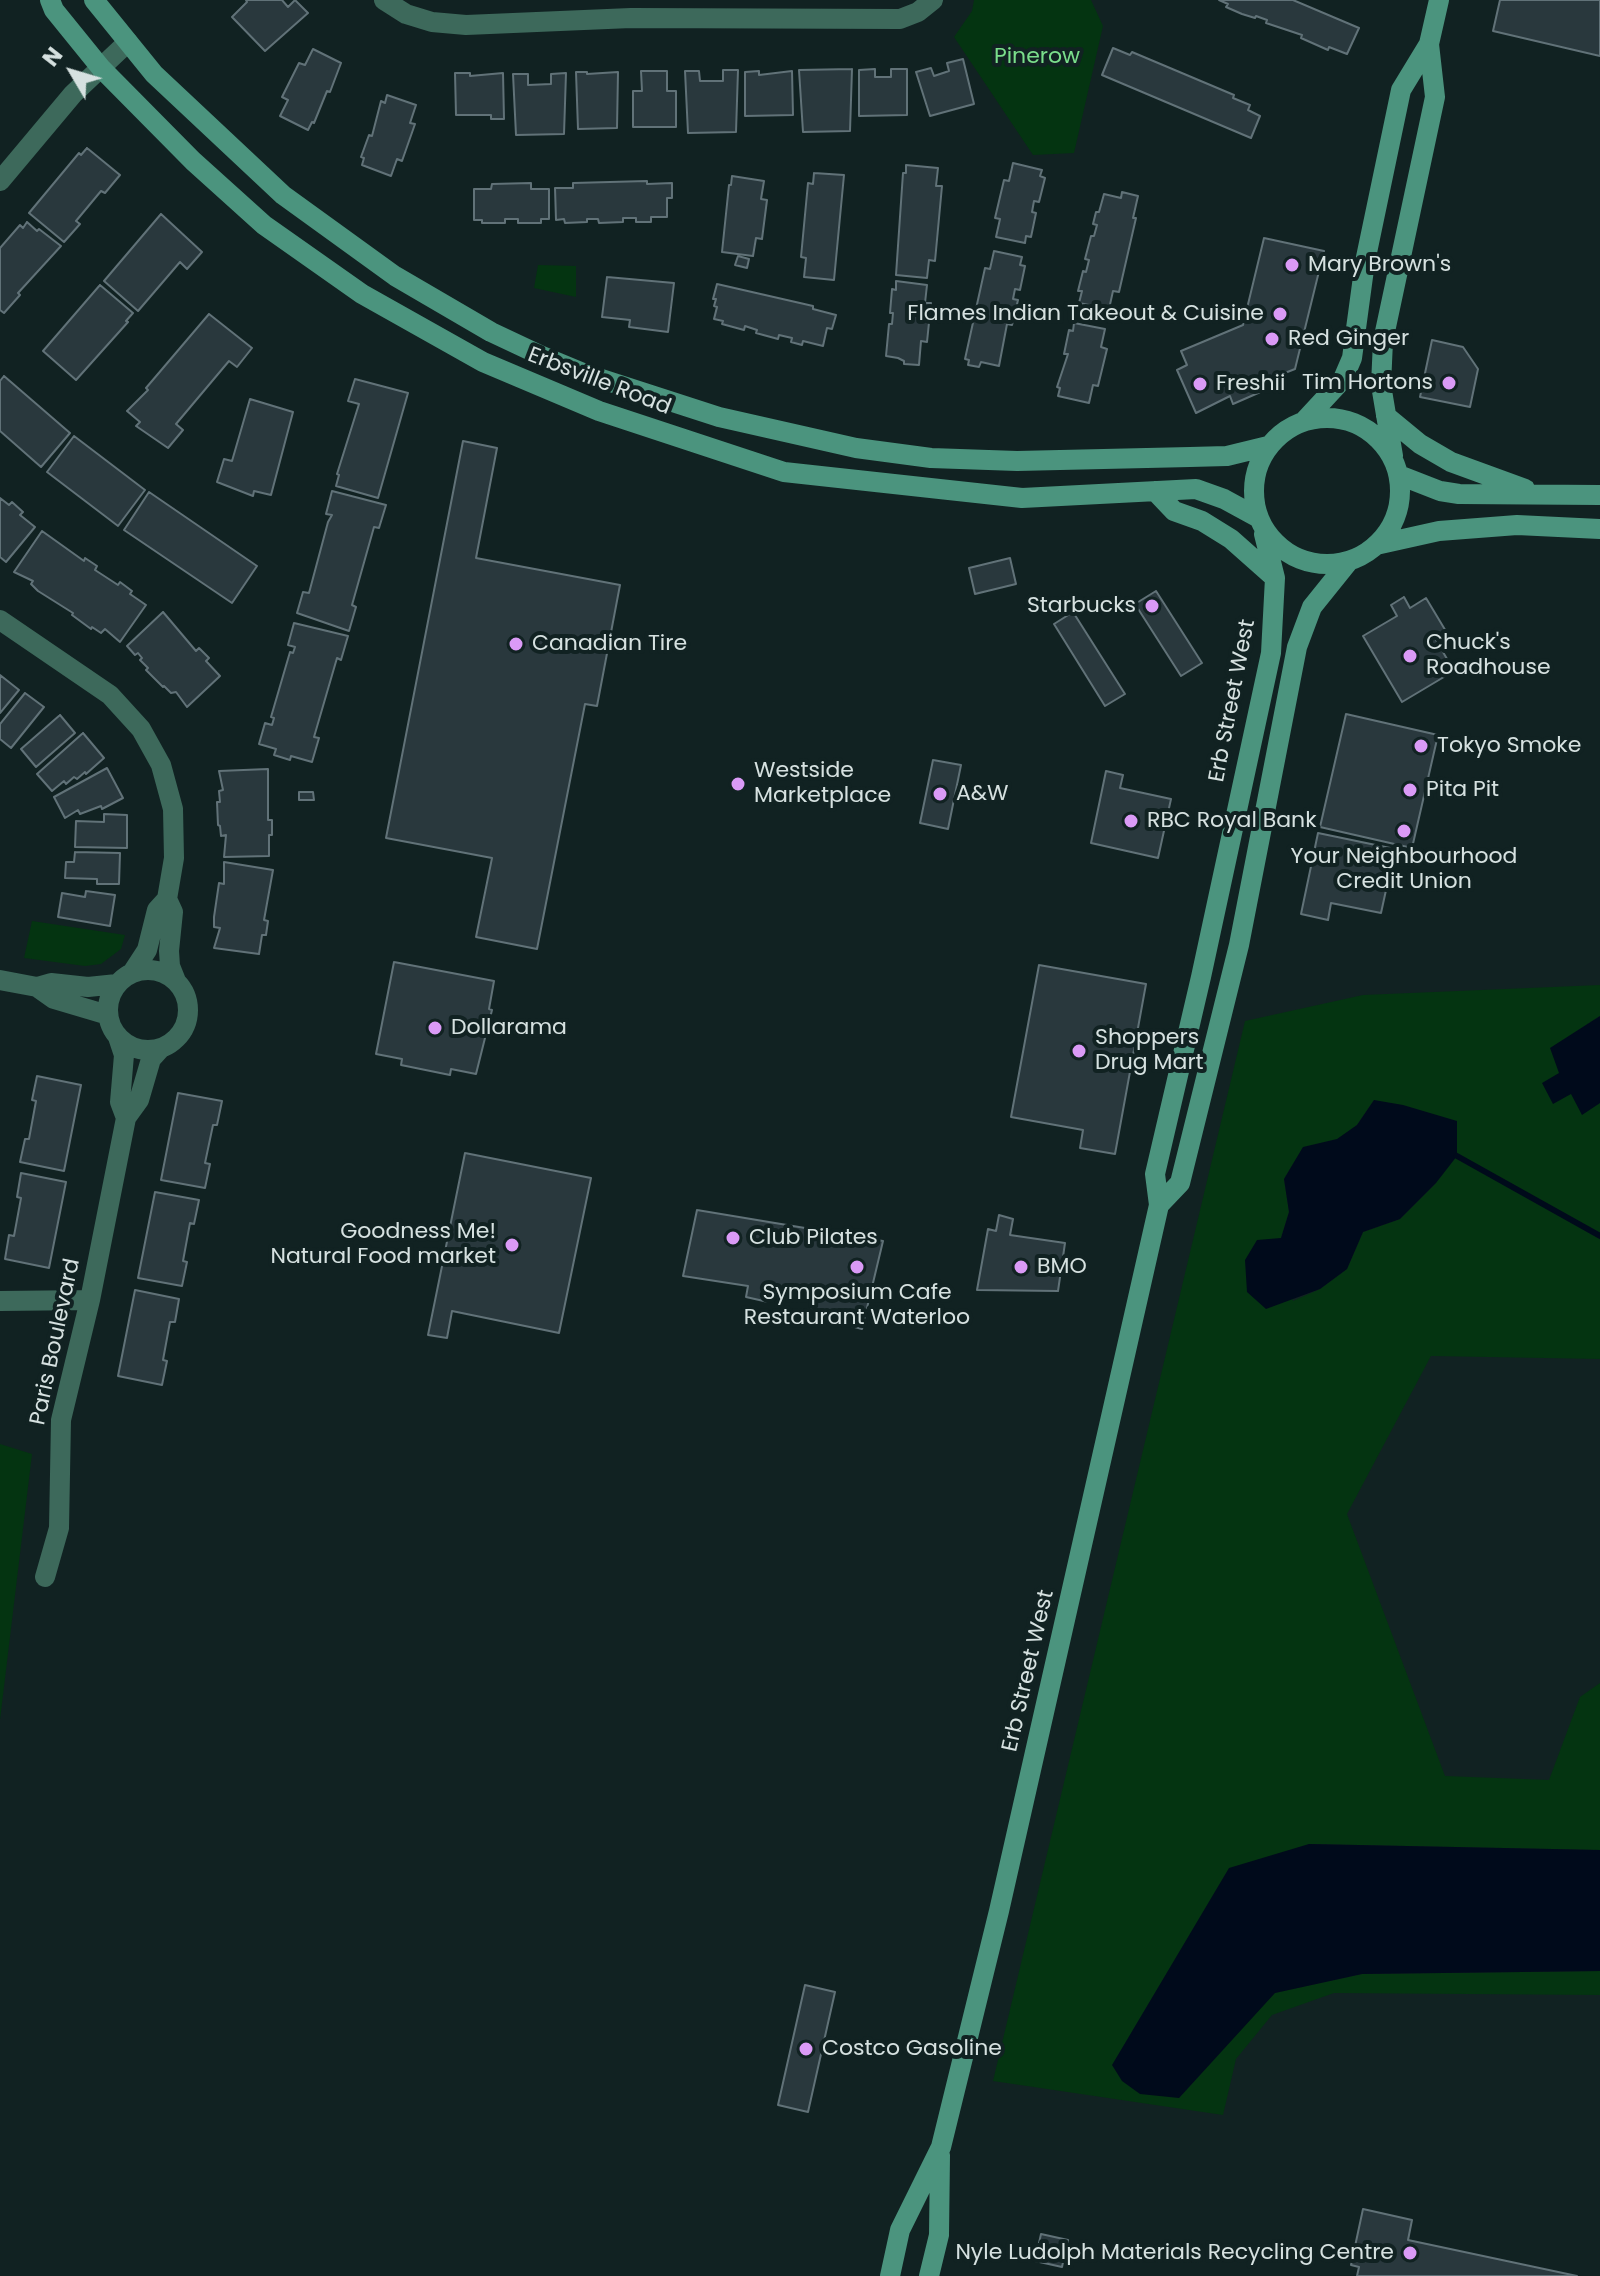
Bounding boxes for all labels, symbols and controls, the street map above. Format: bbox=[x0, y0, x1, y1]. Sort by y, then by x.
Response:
north arrow bbox=[32, 32, 112, 112]
text: N bbox=[35, 41, 70, 73]
park label: Pinerow bbox=[994, 44, 1080, 70]
place label: Mary Brown's bbox=[1308, 252, 1451, 278]
marker: Mary Brown's bbox=[1283, 256, 1301, 274]
place label: Flames Indian Takeout & Cuisine bbox=[907, 301, 1264, 327]
marker: Flames Indian Takeout & Cuisine bbox=[1271, 305, 1289, 323]
place label: Red Ginger bbox=[1288, 326, 1409, 352]
marker: Red Ginger bbox=[1263, 330, 1281, 348]
street label: Erbsville Road bbox=[524, 343, 674, 421]
place label: Tim Hortons bbox=[1302, 370, 1433, 396]
place label: Freshii bbox=[1216, 371, 1285, 397]
marker: Tim Hortons bbox=[1440, 374, 1458, 392]
marker: Freshii bbox=[1191, 375, 1209, 393]
place label: Starbucks bbox=[1027, 593, 1136, 619]
marker: Starbucks bbox=[1143, 597, 1161, 615]
street label: Erb Street West bbox=[1204, 617, 1262, 785]
place label: Chuck's Roadhouse bbox=[1426, 630, 1551, 682]
place label: Canadian Tire bbox=[532, 631, 687, 657]
marker: Canadian Tire bbox=[507, 635, 525, 653]
marker: Chuck's Roadhouse bbox=[1401, 647, 1419, 665]
place label: Tokyo Smoke bbox=[1437, 733, 1581, 759]
marker: Tokyo Smoke bbox=[1412, 737, 1430, 755]
place label: Westside Marketplace bbox=[754, 758, 891, 810]
marker: Westside Marketplace bbox=[729, 775, 747, 793]
place label: Pita Pit bbox=[1426, 777, 1499, 803]
place label: A&W bbox=[956, 781, 1009, 807]
marker: Pita Pit bbox=[1401, 781, 1419, 799]
marker: A&W bbox=[931, 785, 949, 803]
place label: RBC Royal Bank bbox=[1147, 808, 1316, 834]
marker: RBC Royal Bank bbox=[1122, 812, 1140, 830]
marker: Your Neighbourhood Credit Union bbox=[1395, 822, 1413, 840]
place label: Your Neighbourhood Credit Union bbox=[1291, 844, 1517, 896]
place label: Dollarama bbox=[451, 1015, 567, 1041]
marker: Dollarama bbox=[426, 1019, 444, 1037]
place label: Shoppers Drug Mart bbox=[1095, 1025, 1204, 1076]
marker: Shoppers Drug Mart bbox=[1070, 1042, 1088, 1060]
place label: Goodness Me! Natural Food market bbox=[271, 1219, 496, 1270]
place label: Club Pilates bbox=[749, 1225, 878, 1251]
marker: Club Pilates bbox=[724, 1229, 742, 1247]
marker: Goodness Me! Natural Food market bbox=[503, 1236, 521, 1254]
place label: BMO bbox=[1037, 1254, 1087, 1280]
street label: Paris Boulevard bbox=[25, 1256, 87, 1428]
marker: Symposium Cafe Restaurant Waterloo bbox=[848, 1258, 866, 1276]
marker: BMO bbox=[1012, 1258, 1030, 1276]
place label: Symposium Cafe Restaurant Waterloo bbox=[744, 1280, 970, 1332]
street label: Erb Street West bbox=[998, 1588, 1060, 1754]
place label: Costco Gasoline bbox=[822, 2036, 1002, 2062]
marker: Costco Gasoline bbox=[797, 2040, 815, 2058]
place label: Nyle Ludolph Materials Recycling Centre bbox=[955, 2240, 1394, 2266]
marker: Nyle Ludolph Materials Recycling Centre bbox=[1401, 2244, 1419, 2262]

